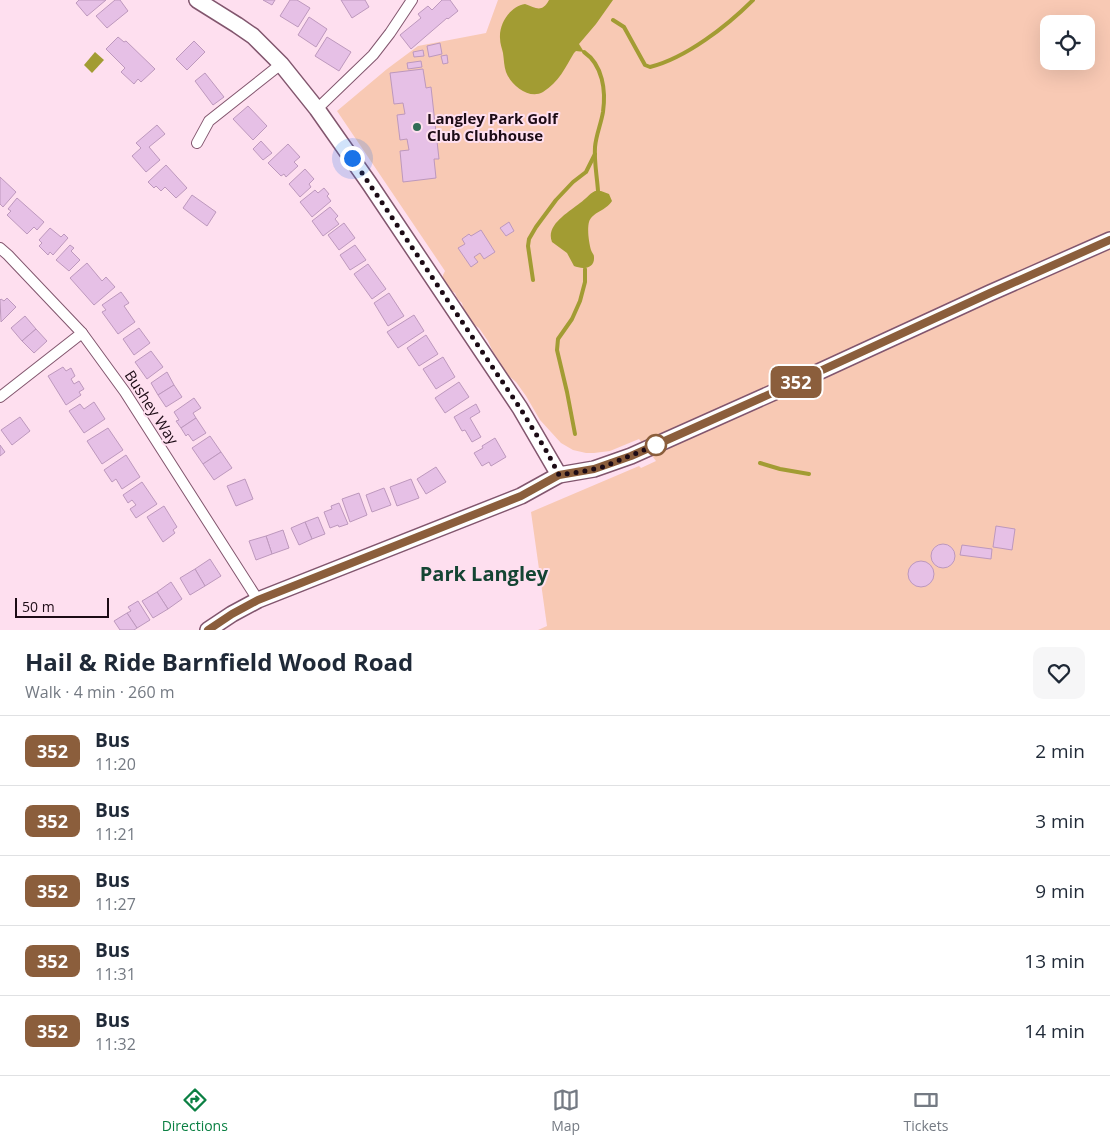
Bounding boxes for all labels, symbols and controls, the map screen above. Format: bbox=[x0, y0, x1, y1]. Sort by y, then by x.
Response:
map controls bbox=[1040, 15, 1095, 70]
button: locate bbox=[1040, 15, 1095, 70]
place label: Langley Park Golf Club Clubhouse bbox=[427, 108, 559, 145]
marker: Langley Park Golf Club Clubhouse bbox=[411, 121, 423, 133]
your location bbox=[340, 146, 365, 171]
street label: Bushey Way bbox=[121, 366, 184, 448]
line badge: 352 bbox=[767, 366, 825, 398]
text: 352 bbox=[781, 370, 811, 394]
unlabelled marker bbox=[645, 434, 667, 456]
district label: Park Langley bbox=[420, 560, 549, 587]
scale bar bbox=[15, 595, 109, 618]
text: 50 m bbox=[22, 597, 55, 616]
text: Hail & Ride Barnfield Wood Road bbox=[25, 645, 413, 678]
button: heart bbox=[1033, 647, 1085, 699]
text: Walk · 4 min · 260 m bbox=[25, 681, 175, 703]
text: Bus bbox=[95, 727, 130, 753]
text: 2 min bbox=[1035, 738, 1085, 764]
text: 352 bbox=[37, 739, 68, 763]
text: 11:20 bbox=[95, 753, 136, 775]
text: Bus bbox=[95, 797, 130, 823]
text: 3 min bbox=[1035, 808, 1085, 834]
text: 352 bbox=[37, 809, 68, 833]
text: 11:21 bbox=[95, 823, 136, 845]
text: Bus bbox=[95, 867, 130, 893]
text: 9 min bbox=[1035, 878, 1085, 904]
text: 352 bbox=[37, 879, 68, 903]
text: 11:27 bbox=[95, 893, 136, 915]
text: Bus bbox=[95, 937, 130, 963]
text: 13 min bbox=[1024, 948, 1085, 974]
text: 352 bbox=[37, 949, 68, 973]
text: 11:31 bbox=[95, 963, 136, 985]
text: Bus bbox=[95, 1007, 130, 1033]
text: 14 min bbox=[1024, 1018, 1085, 1044]
text: 352 bbox=[37, 1019, 68, 1043]
text: 11:32 bbox=[95, 1033, 136, 1055]
tab: Directions bbox=[162, 1086, 228, 1135]
tab: Map bbox=[551, 1086, 580, 1135]
tab: Tickets bbox=[903, 1086, 948, 1135]

